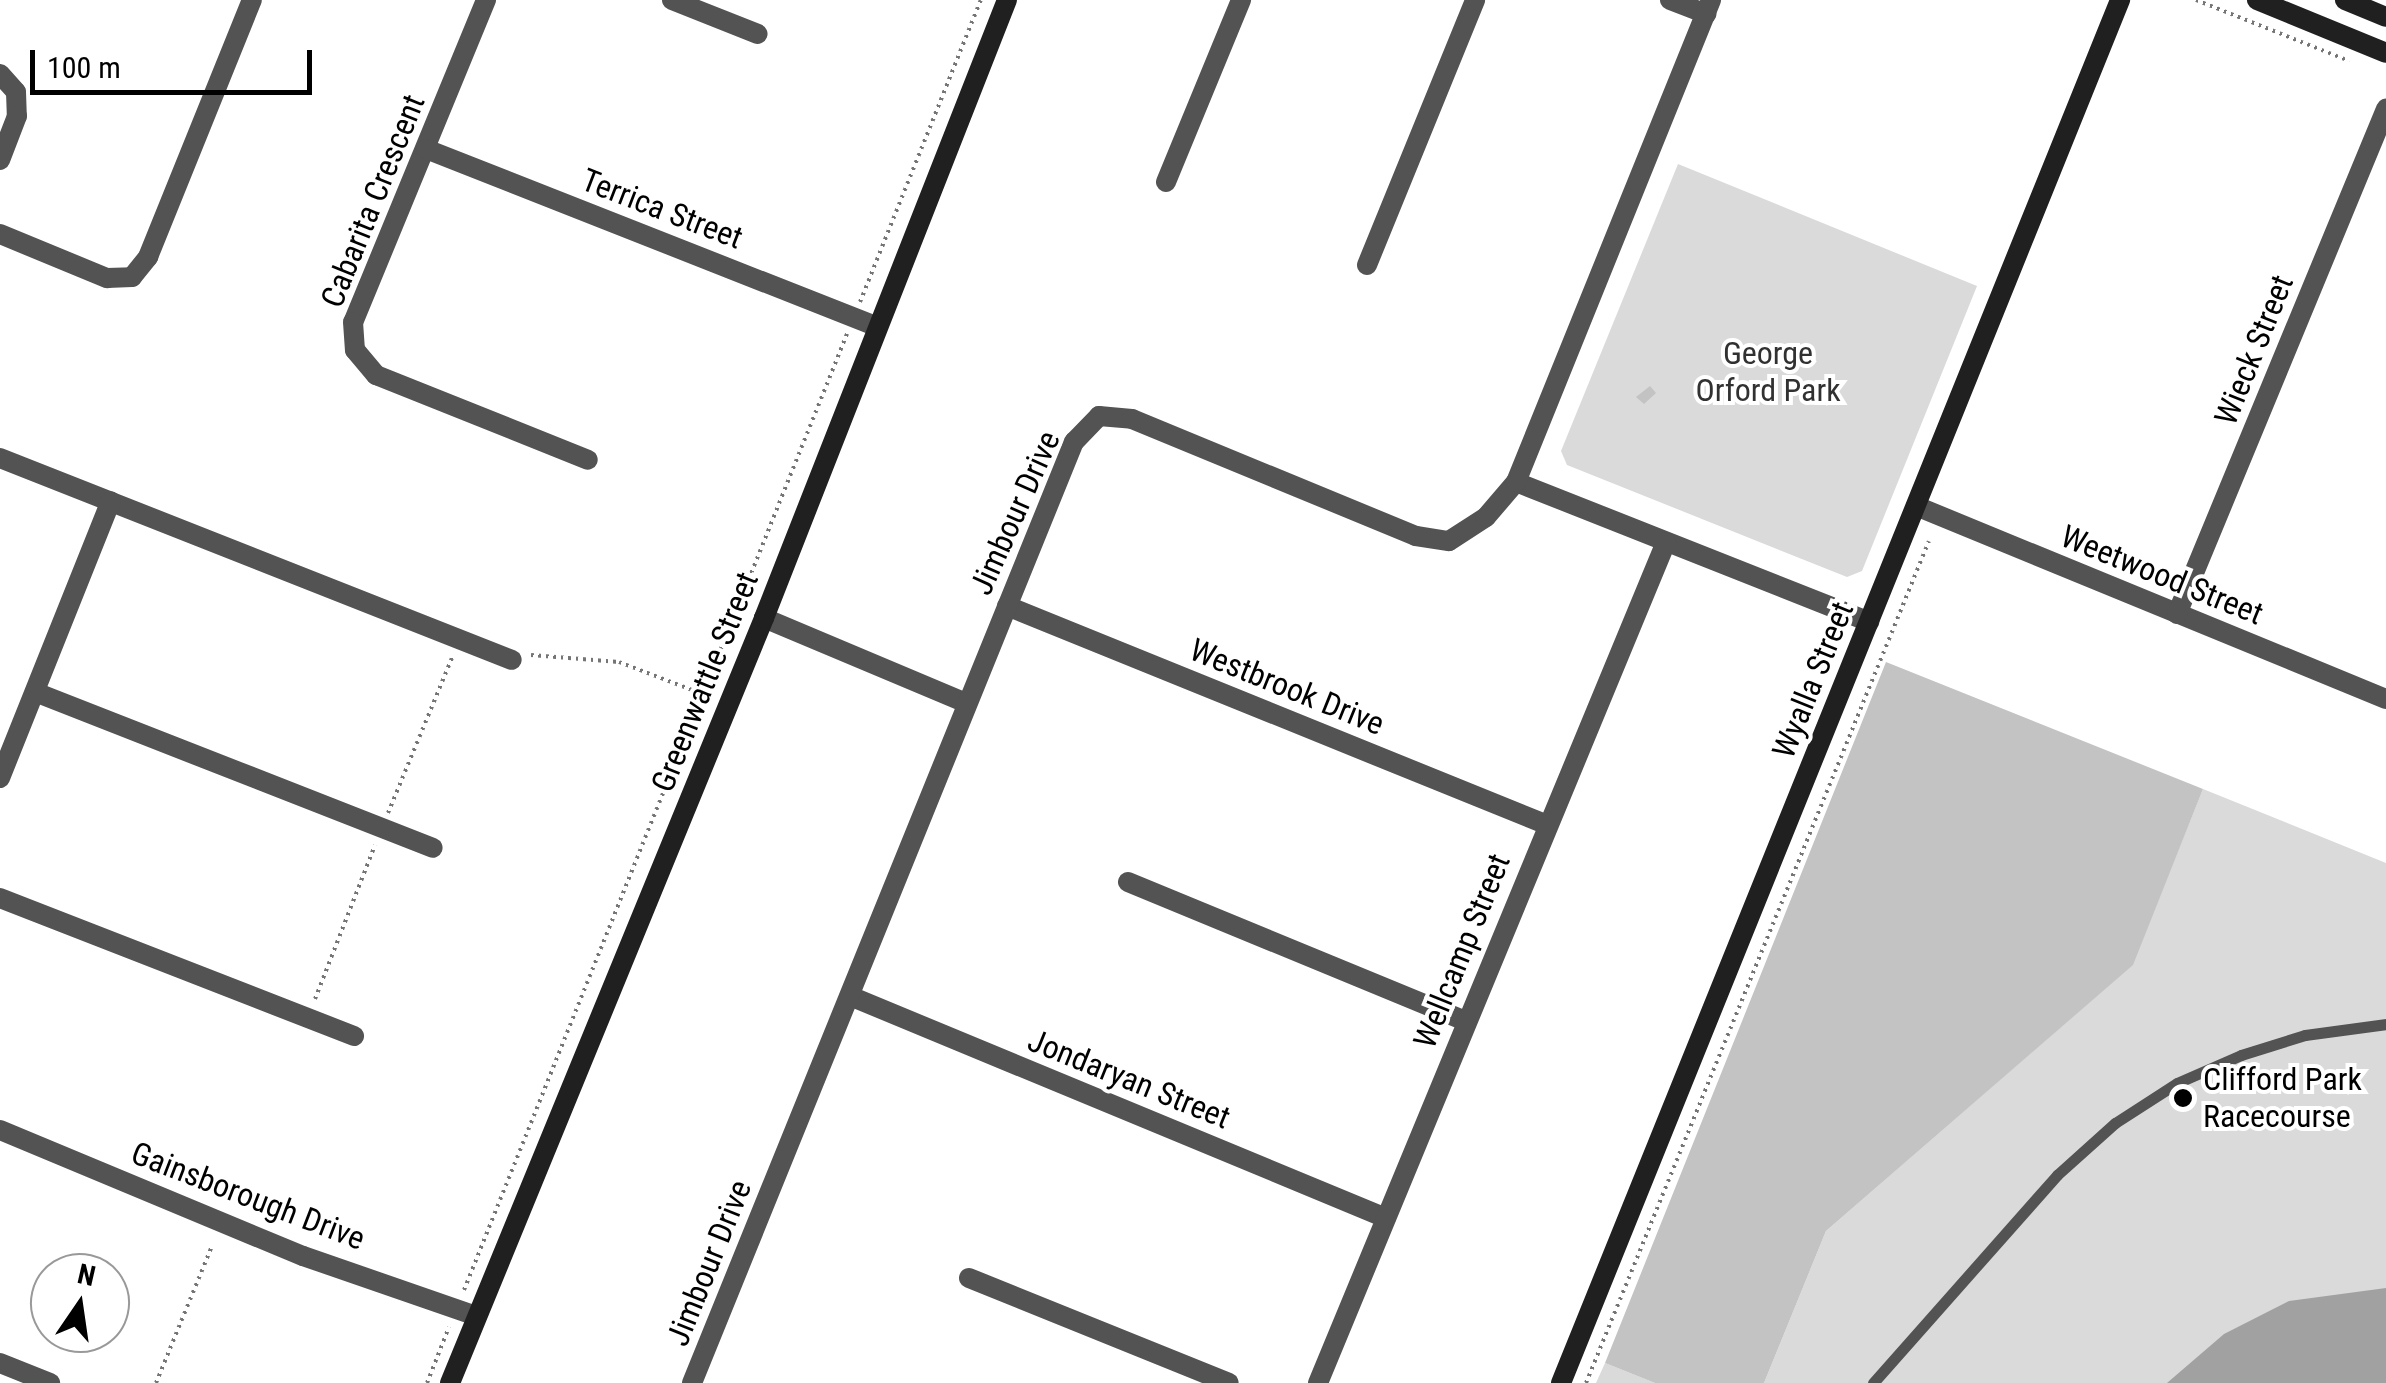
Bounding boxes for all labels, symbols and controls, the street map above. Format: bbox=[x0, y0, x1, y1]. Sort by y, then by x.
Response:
scale bar bbox=[35, 30, 318, 92]
text: 100 m bbox=[47, 50, 121, 85]
street label: Cabarita Crescent bbox=[313, 89, 433, 313]
street label: Terrica Street bbox=[576, 161, 748, 257]
street label: Wieck Street bbox=[2207, 269, 2301, 431]
park label: George Orford Park bbox=[1695, 335, 1841, 410]
street label: Jimbour Drive bbox=[962, 425, 1068, 601]
street label: Weetwood Street bbox=[2055, 517, 2269, 633]
street label: Greenwattle Street bbox=[643, 567, 767, 797]
street label: Wyalla Street bbox=[1764, 596, 1862, 764]
street label: Westbrook Drive bbox=[1184, 631, 1390, 743]
street label: Wellcamp Street bbox=[1406, 848, 1518, 1054]
street label: Jondaryan Street bbox=[1022, 1021, 1236, 1137]
place label: Clifford Park Racecourse bbox=[2203, 1061, 2362, 1136]
marker: Clifford Park Racecourse bbox=[2172, 1087, 2194, 1109]
street label: Gainsborough Drive bbox=[126, 1134, 370, 1258]
street label: Jimbour Drive bbox=[658, 1175, 760, 1351]
north arrow bbox=[30, 1253, 130, 1353]
text: N bbox=[74, 1257, 98, 1293]

